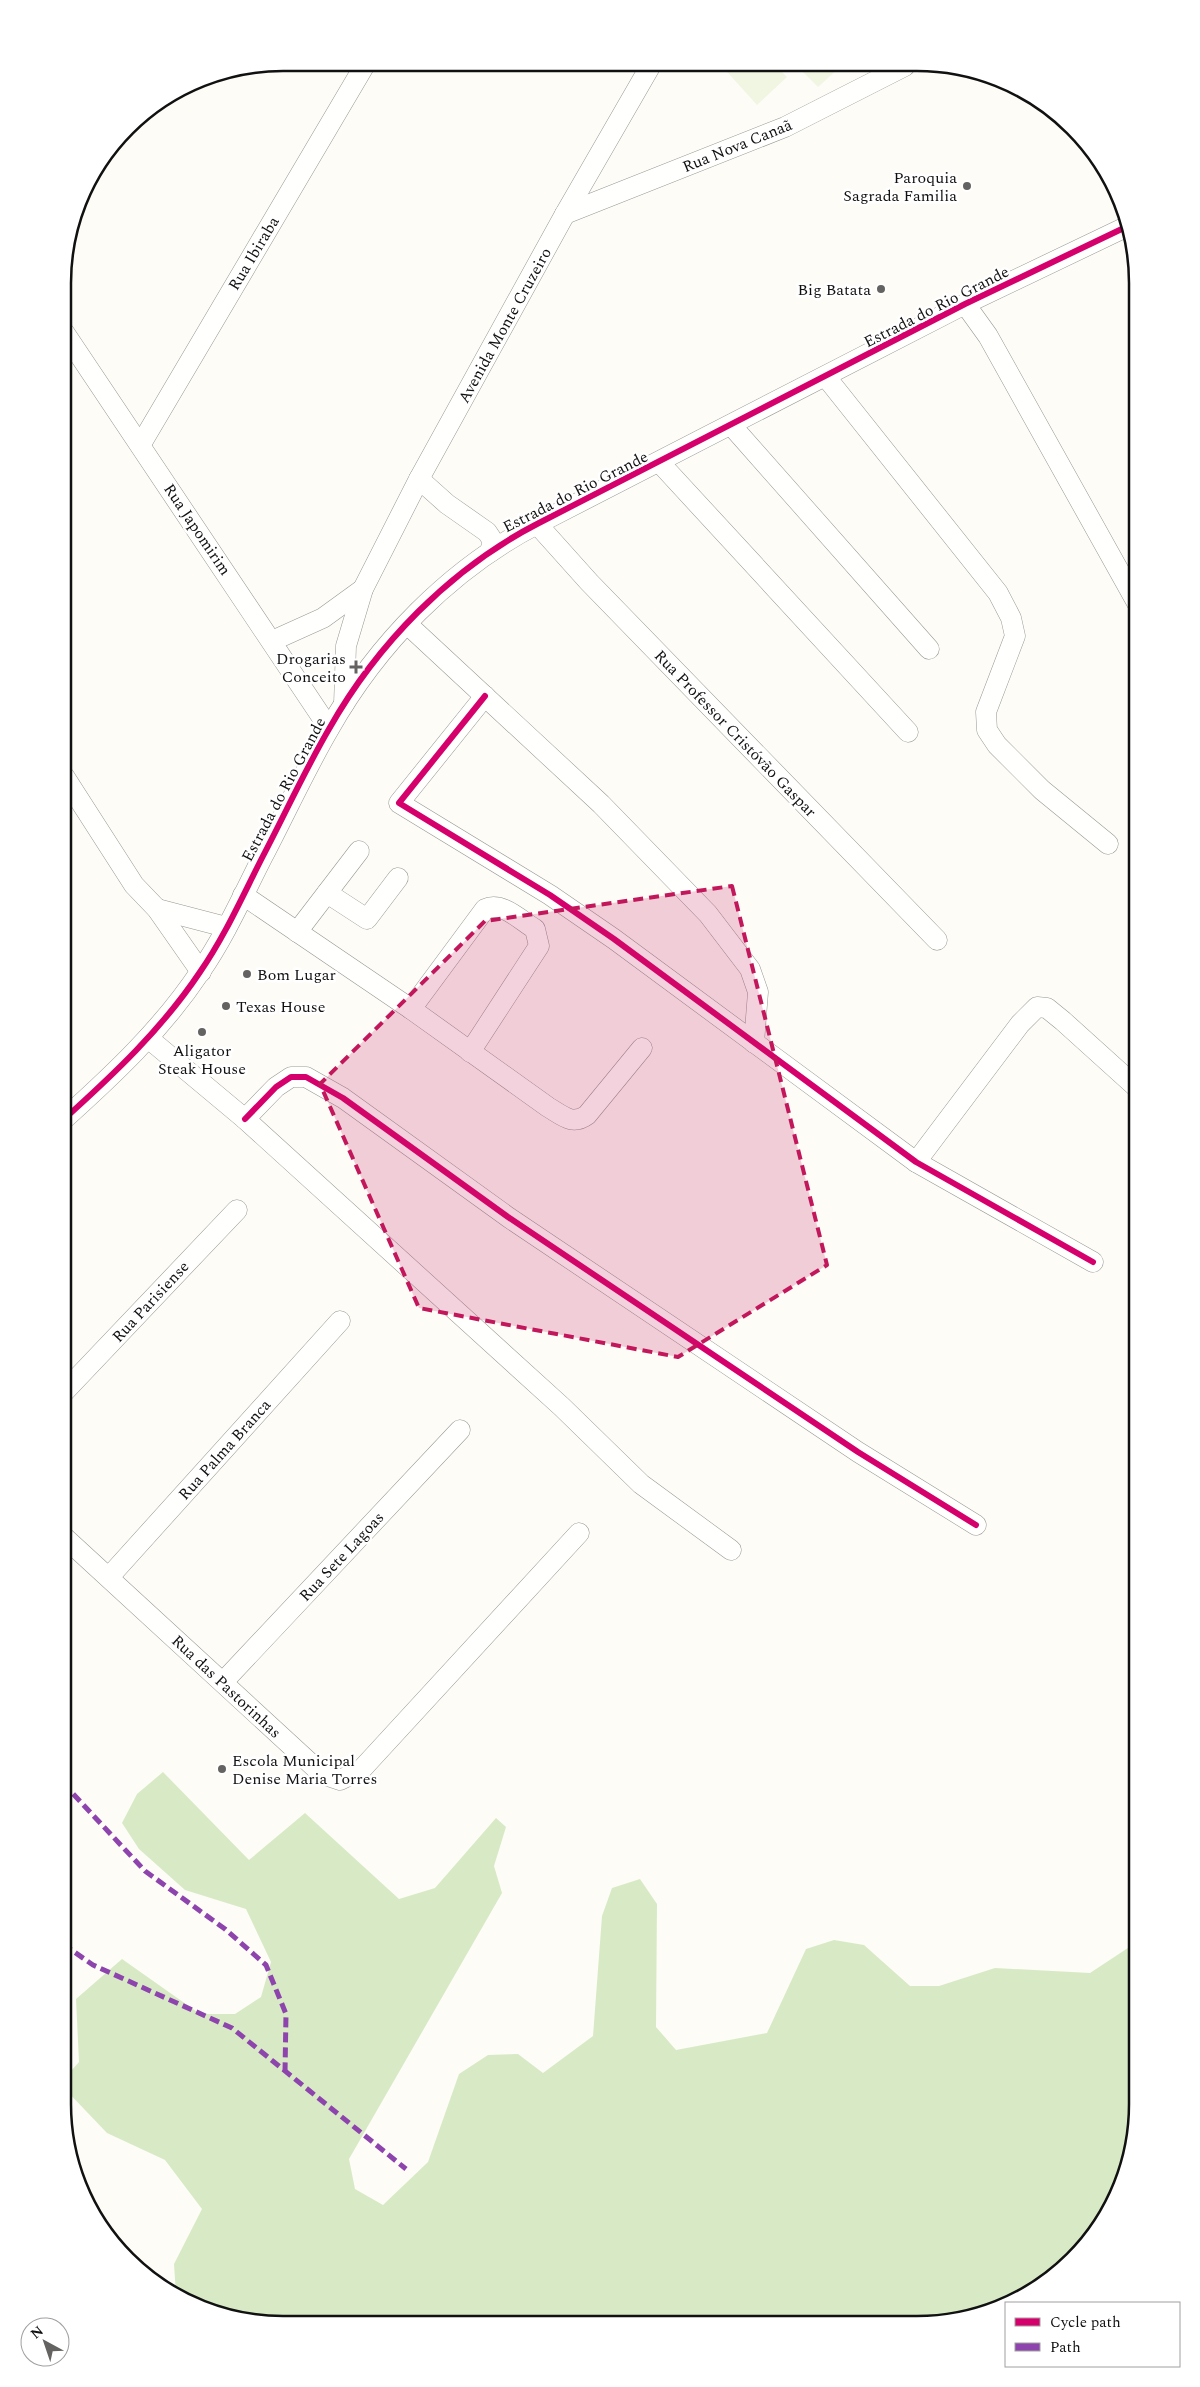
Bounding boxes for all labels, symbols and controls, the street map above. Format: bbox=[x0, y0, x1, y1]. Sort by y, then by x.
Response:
street label: Rua Nova Canaã bbox=[679, 113, 796, 179]
place label: Paroquia Sagrada Familia bbox=[843, 166, 957, 208]
marker: Paroquia Sagrada Familia bbox=[961, 180, 973, 192]
street label: Rua Ibiraba bbox=[222, 212, 286, 295]
street label: Avenida Monte Cruzeiro bbox=[452, 243, 558, 408]
street label: Estrada do Rio Grande bbox=[859, 260, 1013, 354]
place label: Big Batata bbox=[797, 278, 871, 302]
marker: Big Batata bbox=[875, 283, 887, 295]
street label: Estrada do Rio Grande bbox=[498, 445, 652, 539]
street label: Rua Japomirim bbox=[157, 479, 237, 581]
street label: Rua Professor Cristóvão Gaspar bbox=[649, 644, 822, 823]
place label: Drogarias Conceito bbox=[276, 647, 346, 689]
marker: Drogarias Conceito bbox=[350, 661, 362, 673]
street label: Estrada do Rio Grande bbox=[236, 713, 332, 866]
place label: Bom Lugar bbox=[257, 963, 336, 987]
marker: Bom Lugar bbox=[241, 968, 253, 980]
place label: Texas House bbox=[236, 995, 325, 1019]
marker: Texas House bbox=[220, 1000, 232, 1012]
marker: Aligator Steak House bbox=[196, 1026, 208, 1038]
place label: Aligator Steak House bbox=[158, 1039, 246, 1081]
street label: Rua Parisiense bbox=[106, 1255, 195, 1348]
street label: Rua Palma Branca bbox=[173, 1394, 277, 1506]
street label: Rua Sete Lagoas bbox=[294, 1506, 390, 1607]
street label: Rua das Pastorinhas bbox=[166, 1629, 287, 1744]
place label: Escola Municipal Denise Maria Torres bbox=[232, 1749, 377, 1791]
marker: Escola Municipal Denise Maria Torres bbox=[216, 1763, 228, 1775]
legend bbox=[1005, 2302, 1180, 2367]
text: Cycle path bbox=[1050, 2311, 1121, 2334]
north arrow bbox=[20, 2317, 70, 2367]
text: N bbox=[26, 2321, 48, 2344]
text: Path bbox=[1050, 2336, 1081, 2359]

